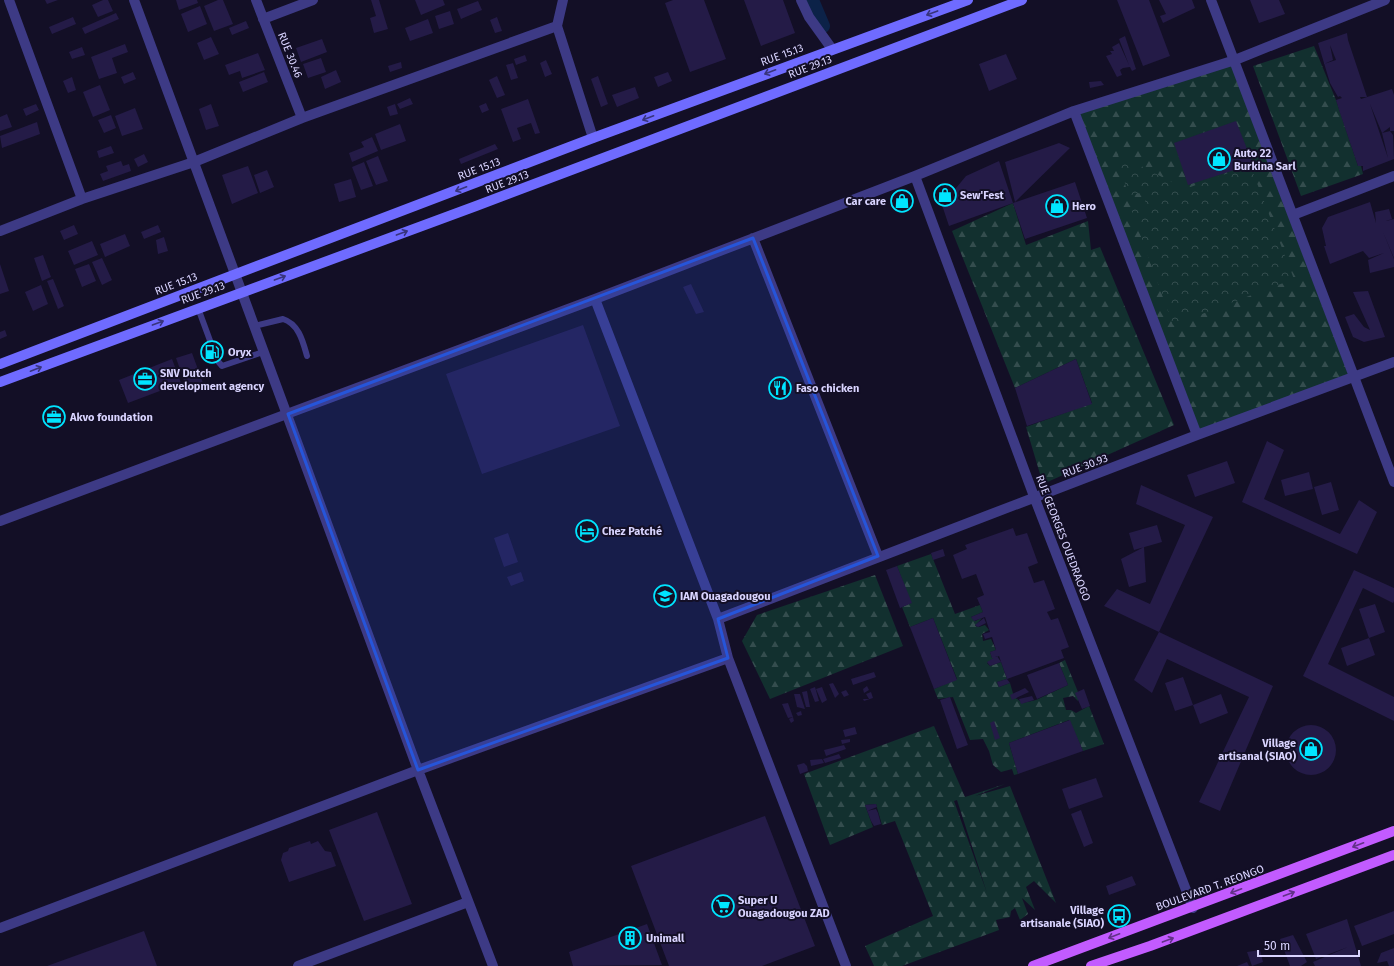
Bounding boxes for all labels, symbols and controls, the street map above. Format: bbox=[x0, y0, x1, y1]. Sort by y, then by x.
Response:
one-way arrow bbox=[926, 10, 938, 18]
street label: RUE 30.46 bbox=[275, 30, 305, 80]
street label: RUE 15.13 bbox=[759, 41, 805, 69]
street label: RUE 29.13 bbox=[786, 53, 834, 81]
one-way arrow bbox=[764, 69, 776, 77]
one-way arrow bbox=[643, 114, 655, 122]
shop icon: Auto 22 Burkina Sarl bbox=[1206, 146, 1232, 172]
place label: Auto 22 Burkina Sarl bbox=[1233, 147, 1296, 173]
street label: RUE 15.13 bbox=[456, 155, 502, 183]
street label: RUE 29.13 bbox=[483, 168, 531, 196]
shop icon: Sew'Fest bbox=[932, 182, 958, 208]
one-way arrow bbox=[456, 185, 468, 193]
shop icon: Car care bbox=[889, 188, 915, 214]
place label: Sew'Fest bbox=[960, 189, 1005, 202]
shop icon: Hero bbox=[1044, 193, 1070, 219]
place label: Car care bbox=[845, 195, 886, 208]
place label: Hero bbox=[1072, 200, 1096, 213]
one-way arrow bbox=[396, 229, 409, 236]
street label: RUE 15.13 bbox=[153, 270, 199, 298]
one-way arrow bbox=[274, 273, 286, 281]
street label: RUE 29.13 bbox=[179, 279, 227, 307]
one-way arrow bbox=[152, 318, 164, 326]
fuel station icon: Oryx bbox=[199, 339, 225, 365]
place label: Oryx bbox=[228, 346, 252, 359]
one-way arrow bbox=[30, 364, 42, 372]
office icon: SNV Dutch development agency bbox=[132, 366, 158, 392]
place label: SNV Dutch development agency bbox=[160, 367, 264, 393]
restaurant icon: Faso chicken bbox=[767, 375, 793, 401]
place label: Faso chicken bbox=[796, 382, 859, 395]
office icon: Akvo foundation bbox=[41, 404, 67, 430]
place label: Akvo foundation bbox=[69, 411, 153, 424]
street label: RUE 30.93 bbox=[1060, 451, 1110, 481]
street label: RUE GEORGES OUEDRAOGO bbox=[1033, 473, 1093, 603]
hotel icon: Chez Patché bbox=[574, 518, 600, 544]
place label: Chez Patché bbox=[602, 525, 662, 538]
school or university icon: IAM Ouagadougou bbox=[652, 583, 678, 609]
place label: IAM Ouagadougou bbox=[680, 590, 770, 603]
shop icon: Village artisanal (SIAO) bbox=[1298, 736, 1324, 762]
place label: Village artisanal (SIAO) bbox=[1218, 737, 1296, 763]
one-way arrow bbox=[1352, 841, 1364, 849]
street label: BOULEVARD T. REONGO bbox=[1154, 862, 1266, 914]
one-way arrow bbox=[1231, 888, 1243, 896]
one-way arrow bbox=[1283, 890, 1295, 898]
supermarket icon: Super U Ouagadougou ZAD bbox=[710, 893, 736, 919]
place label: Super U Ouagadougou ZAD bbox=[738, 894, 830, 920]
bus stop icon: Village artisanale (SIAO) bbox=[1106, 903, 1132, 929]
place label: Village artisanale (SIAO) bbox=[1020, 904, 1104, 930]
building icon: Unimall bbox=[617, 925, 643, 951]
place label: Unimall bbox=[646, 932, 685, 945]
scale bar bbox=[1258, 932, 1359, 958]
one-way arrow bbox=[1109, 933, 1121, 941]
one-way arrow bbox=[1161, 935, 1173, 943]
text: 50 m bbox=[1264, 939, 1290, 953]

